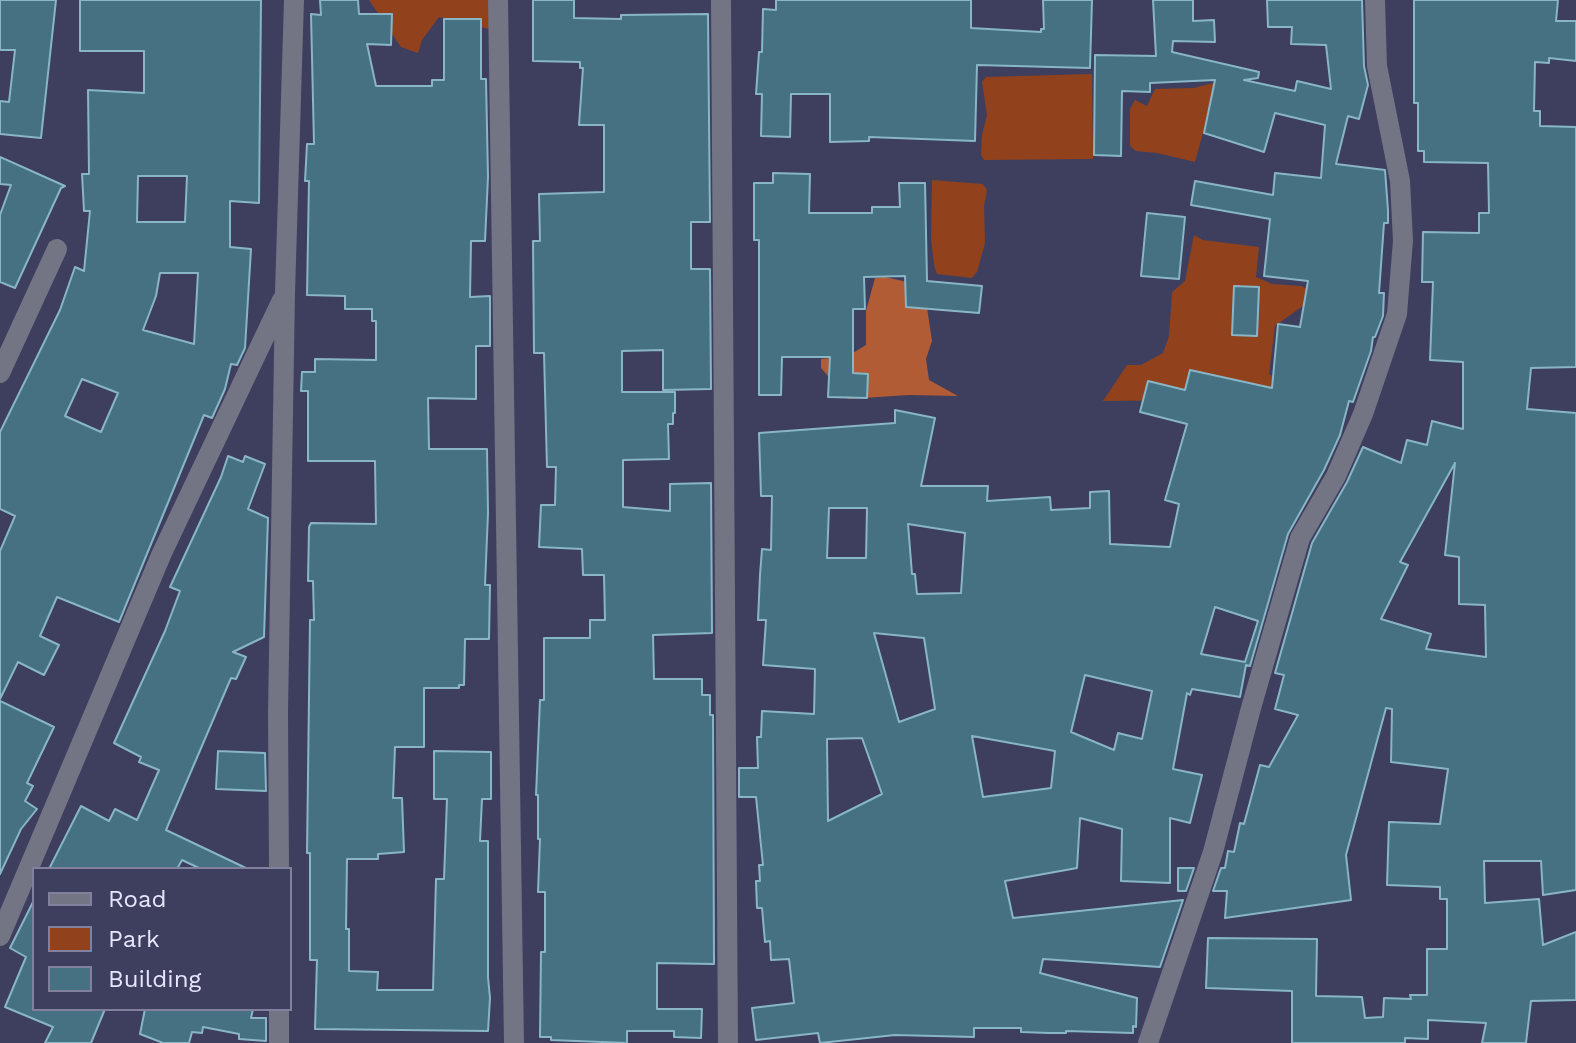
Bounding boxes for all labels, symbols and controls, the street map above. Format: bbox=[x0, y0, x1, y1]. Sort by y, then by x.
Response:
legend bbox=[32, 867, 292, 1011]
text: Road bbox=[108, 885, 167, 913]
text: Park bbox=[108, 925, 160, 953]
text: Building bbox=[108, 965, 201, 993]

